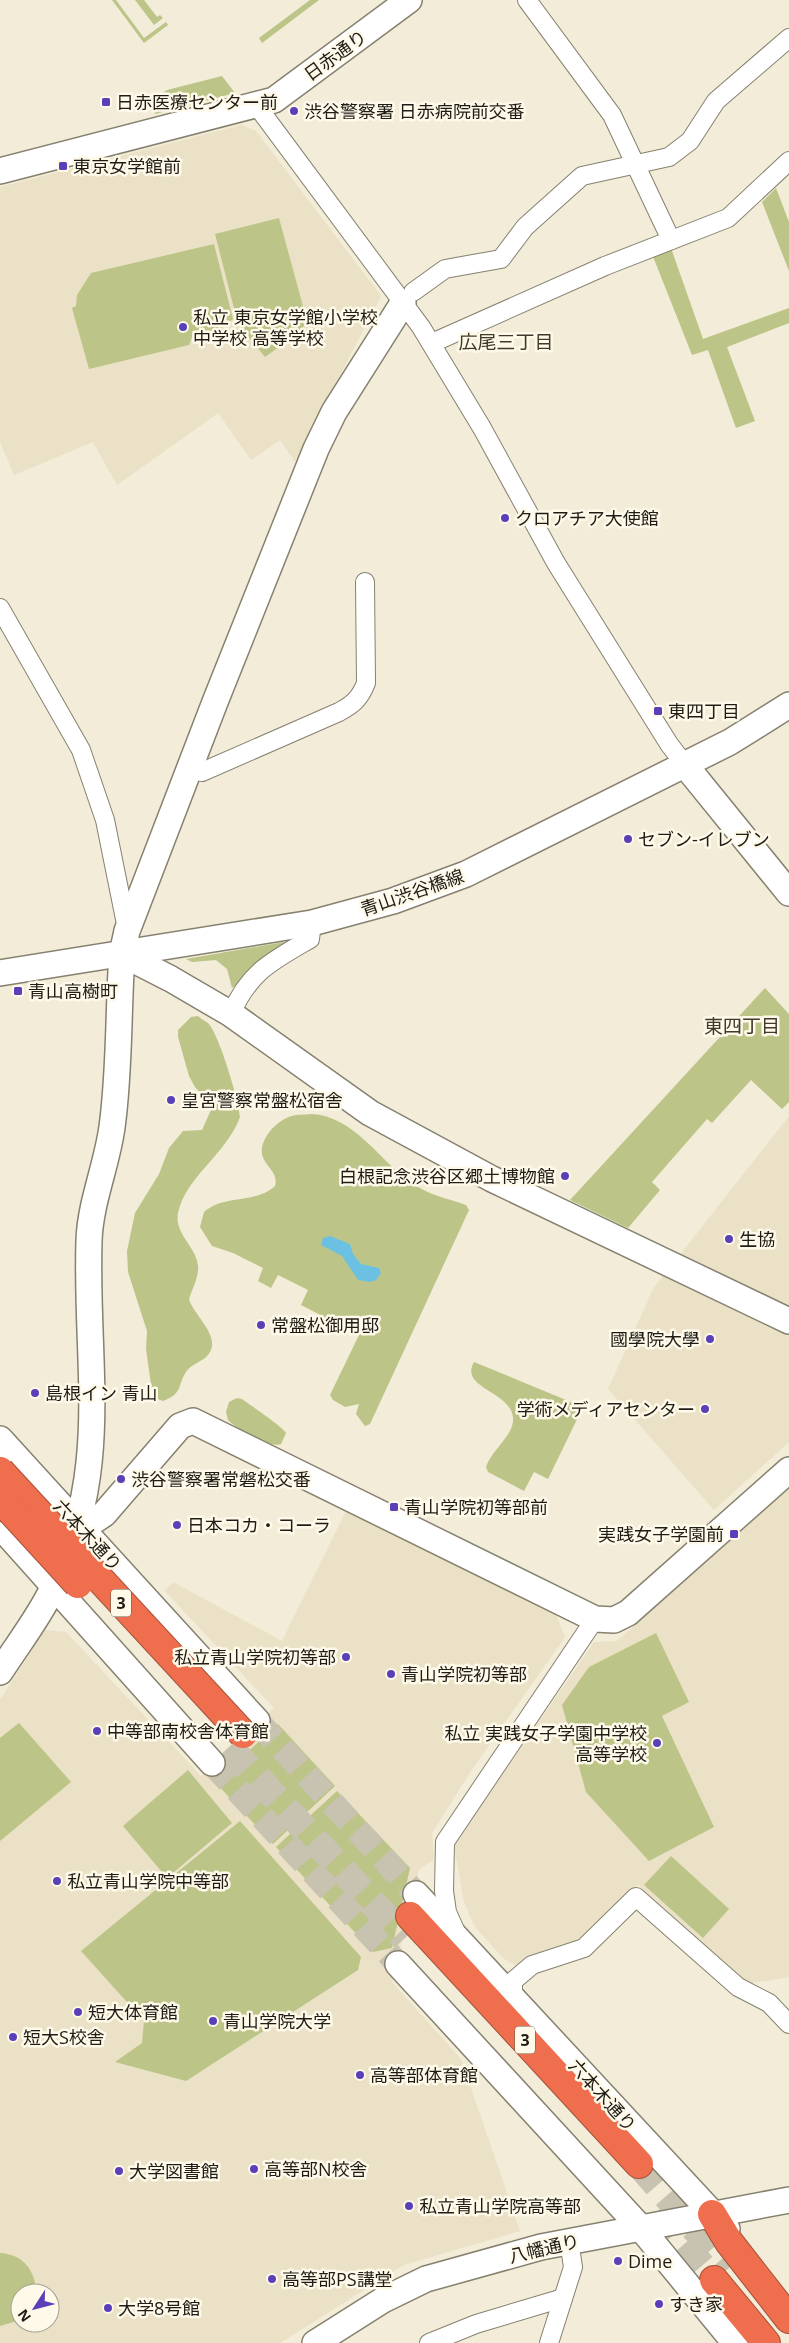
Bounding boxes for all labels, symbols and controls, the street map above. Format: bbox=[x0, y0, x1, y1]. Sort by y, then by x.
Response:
street label: 日赤通り bbox=[299, 24, 371, 86]
place label: 日赤医療センター前 bbox=[116, 90, 278, 114]
marker: 日赤医療センター前 bbox=[100, 96, 112, 108]
place label: 渋谷警察署 日赤病院前交番 bbox=[304, 99, 525, 123]
marker: 渋谷警察署 日赤病院前交番 bbox=[288, 105, 300, 117]
place label: 東京女学館前 bbox=[73, 154, 181, 178]
marker: 東京女学館前 bbox=[57, 160, 69, 172]
place label: 私立 東京女学館小学校 中学校 高等学校 bbox=[193, 305, 378, 350]
marker: 私立 東京女学館小学校 中学校 高等学校 bbox=[177, 321, 189, 333]
district label: 広尾三丁目 bbox=[458, 329, 554, 355]
place label: クロアチア大使館 bbox=[515, 506, 659, 530]
marker: クロアチア大使館 bbox=[499, 512, 511, 524]
place label: 東四丁目 bbox=[668, 699, 740, 723]
marker: 東四丁目 bbox=[652, 705, 664, 717]
place label: セブン-イレブン bbox=[638, 827, 770, 851]
marker: セブン-イレブン bbox=[622, 833, 634, 845]
street label: 青山渋谷橋線 bbox=[357, 863, 467, 921]
place label: 青山高樹町 bbox=[28, 979, 118, 1003]
marker: 青山高樹町 bbox=[12, 985, 24, 997]
district label: 東四丁目 bbox=[704, 1013, 780, 1039]
place label: 皇宮警察常盤松宿舎 bbox=[181, 1088, 343, 1112]
marker: 皇宮警察常盤松宿舎 bbox=[165, 1094, 177, 1106]
place label: 白根記念渋谷区郷土博物館 bbox=[339, 1164, 555, 1188]
marker: 白根記念渋谷区郷土博物館 bbox=[559, 1170, 571, 1182]
place label: 生協 bbox=[739, 1227, 775, 1251]
marker: 生協 bbox=[723, 1233, 735, 1245]
place label: 常盤松御用邸 bbox=[271, 1313, 379, 1337]
marker: 常盤松御用邸 bbox=[255, 1319, 267, 1331]
place label: 國學院大學 bbox=[610, 1327, 700, 1351]
marker: 國學院大學 bbox=[704, 1333, 716, 1345]
place label: 島根イン 青山 bbox=[45, 1381, 158, 1405]
marker: 島根イン 青山 bbox=[29, 1387, 41, 1399]
place label: 学術メディアセンター bbox=[517, 1397, 695, 1421]
marker: 学術メディアセンター bbox=[699, 1403, 711, 1415]
place label: 渋谷警察署常磐松交番 bbox=[131, 1467, 311, 1491]
marker: 渋谷警察署常磐松交番 bbox=[115, 1473, 127, 1485]
street label: 六本木通り bbox=[49, 1494, 127, 1576]
place label: 青山学院初等部前 bbox=[404, 1495, 548, 1519]
marker: 青山学院初等部前 bbox=[388, 1501, 400, 1513]
place label: 日本コカ・コーラ bbox=[187, 1513, 331, 1537]
marker: 日本コカ・コーラ bbox=[171, 1519, 183, 1531]
place label: 実践女子学園前 bbox=[598, 1522, 724, 1546]
marker: 実践女子学園前 bbox=[728, 1528, 740, 1540]
road number: 3 bbox=[111, 1590, 131, 1616]
place label: 私立青山学院初等部 bbox=[174, 1645, 336, 1669]
marker: 私立青山学院初等部 bbox=[340, 1651, 352, 1663]
place label: 青山学院初等部 bbox=[401, 1662, 527, 1686]
marker: 青山学院初等部 bbox=[385, 1668, 397, 1680]
place label: 中等部南校舎体育館 bbox=[107, 1719, 269, 1743]
place label: 私立 実践女子学園中学校 高等学校 bbox=[444, 1721, 647, 1766]
marker: 中等部南校舎体育館 bbox=[91, 1725, 103, 1737]
marker: 私立 実践女子学園中学校 高等学校 bbox=[651, 1737, 663, 1749]
place label: 私立青山学院中等部 bbox=[67, 1869, 229, 1893]
marker: 私立青山学院中等部 bbox=[51, 1875, 63, 1887]
place label: 短大体育館 bbox=[88, 2000, 178, 2024]
marker: 短大体育館 bbox=[72, 2006, 84, 2018]
place label: 青山学院大学 bbox=[223, 2009, 331, 2033]
marker: 青山学院大学 bbox=[207, 2015, 219, 2027]
place label: 短大S校舎 bbox=[23, 2025, 105, 2049]
road number: 3 bbox=[515, 2026, 535, 2054]
marker: 短大S校舎 bbox=[7, 2031, 19, 2043]
street label: 六本木通り bbox=[564, 2054, 642, 2136]
place label: 高等部体育館 bbox=[370, 2063, 478, 2087]
marker: 高等部体育館 bbox=[354, 2069, 366, 2081]
place label: 高等部N校舎 bbox=[264, 2157, 368, 2181]
place label: 大学図書館 bbox=[129, 2159, 219, 2183]
marker: 高等部N校舎 bbox=[248, 2163, 260, 2175]
marker: 大学図書館 bbox=[113, 2165, 125, 2177]
place label: 私立青山学院高等部 bbox=[419, 2194, 581, 2218]
marker: 私立青山学院高等部 bbox=[403, 2200, 415, 2212]
street label: 八幡通り bbox=[506, 2228, 582, 2268]
place label: Dime bbox=[628, 2249, 672, 2273]
marker: Dime bbox=[612, 2255, 624, 2267]
place label: 高等部PS講堂 bbox=[282, 2267, 393, 2291]
marker: 高等部PS講堂 bbox=[266, 2273, 278, 2285]
north arrow bbox=[10, 2283, 60, 2333]
place label: すき家 bbox=[669, 2292, 723, 2316]
place label: 大学8号館 bbox=[118, 2296, 200, 2320]
marker: すき家 bbox=[653, 2298, 665, 2310]
marker: 大学8号館 bbox=[102, 2302, 114, 2314]
text: N bbox=[13, 2306, 35, 2326]

